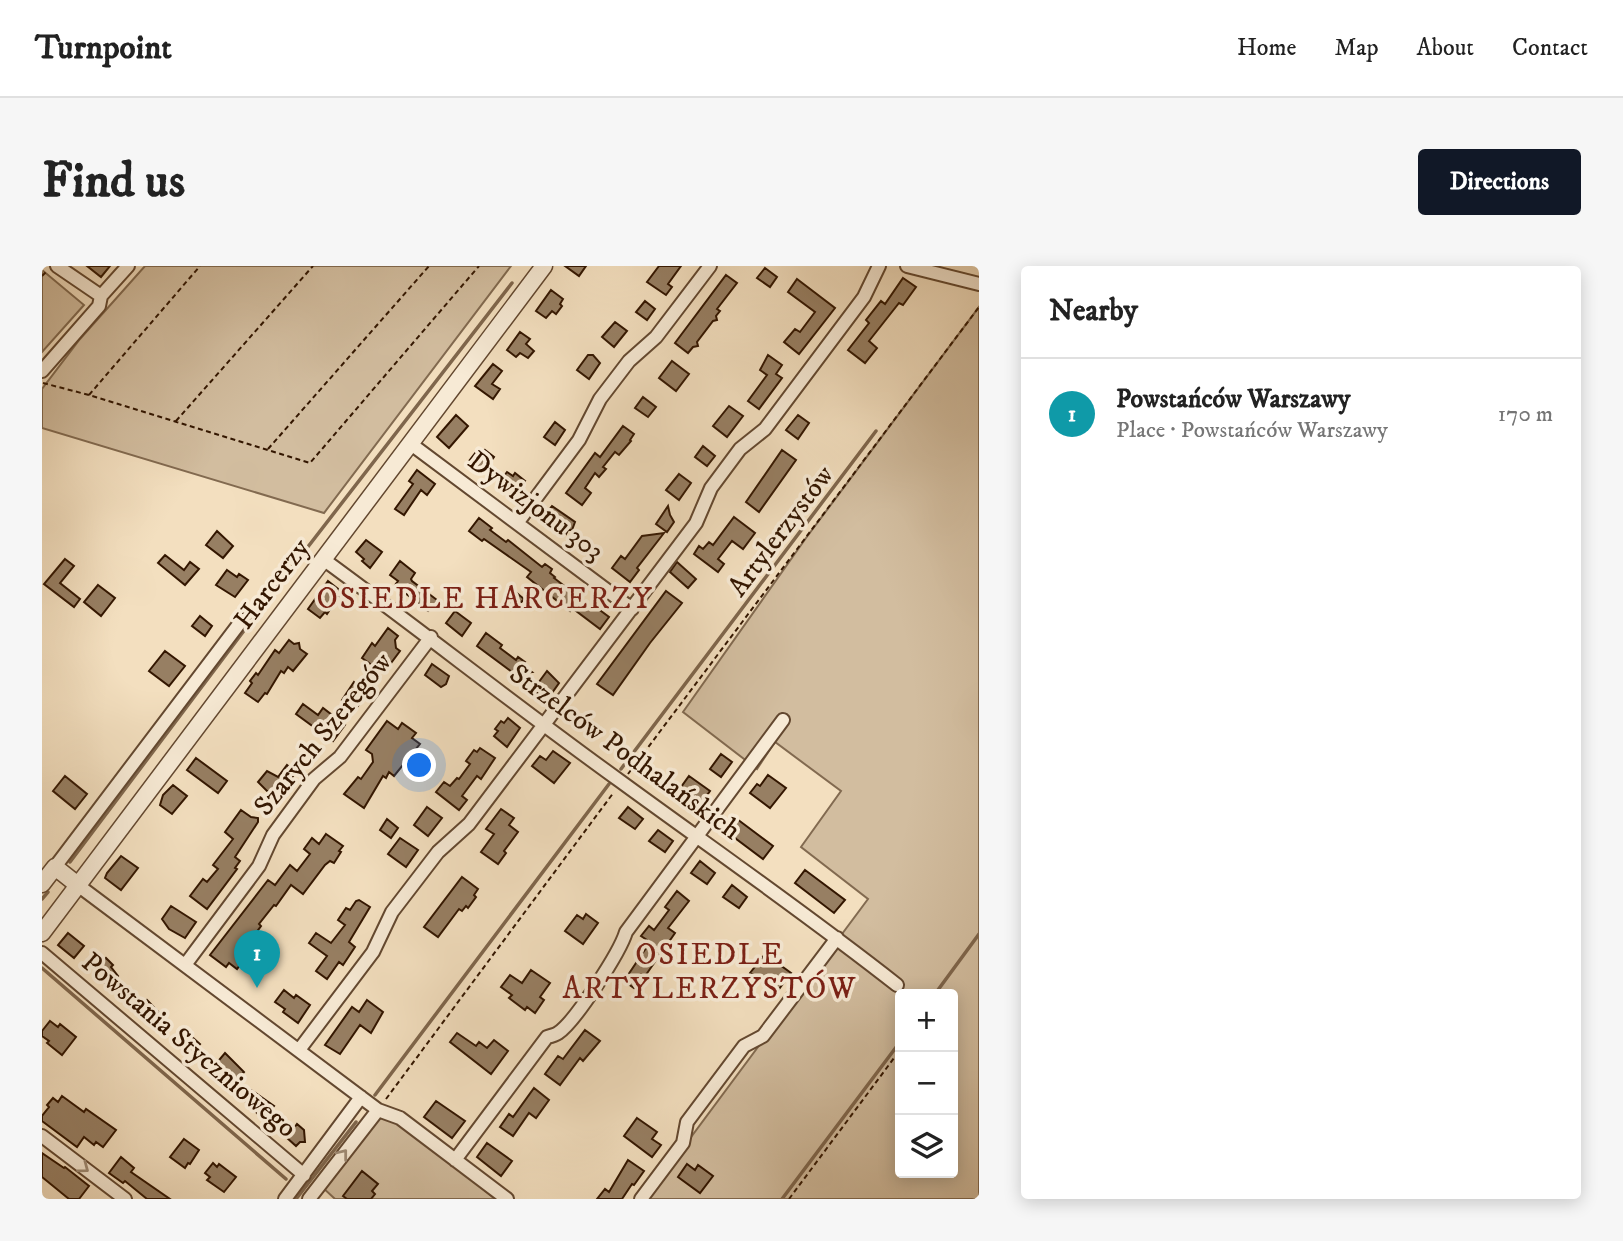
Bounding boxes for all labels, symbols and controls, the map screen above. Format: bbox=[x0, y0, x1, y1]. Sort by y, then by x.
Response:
text: Turnpoint bbox=[35, 28, 172, 69]
text: Home bbox=[1237, 33, 1296, 63]
text: Map bbox=[1334, 33, 1379, 63]
text: About bbox=[1417, 33, 1474, 63]
text: Contact bbox=[1512, 33, 1588, 63]
button: Directions bbox=[1418, 149, 1581, 215]
text: Find us bbox=[42, 151, 185, 213]
text: Nearby bbox=[1049, 293, 1138, 330]
text: Powstańców Warszawy bbox=[1116, 383, 1350, 416]
text: 1 bbox=[1068, 400, 1076, 429]
text: 170 m bbox=[1498, 400, 1553, 429]
text: Place · Powstańców Warszawy bbox=[1116, 416, 1388, 445]
street label: Dywizjonu 303 bbox=[461, 443, 611, 569]
street label: Artylerzystów bbox=[720, 458, 842, 604]
street label: Harcerzy bbox=[226, 531, 318, 637]
district label: OSIEDLE HARCERZY bbox=[316, 581, 654, 618]
street label: Szarych Szeregów bbox=[246, 645, 400, 823]
street label: Strzelców Podhalańskich bbox=[502, 656, 748, 848]
your location bbox=[402, 748, 436, 782]
pin: 1 bbox=[234, 930, 280, 988]
district label: OSIEDLE ARTYLERZYSTÓW bbox=[563, 937, 857, 1008]
street label: Powstania Styczniowego bbox=[74, 945, 304, 1145]
map controls bbox=[895, 989, 958, 1178]
button: + bbox=[895, 989, 958, 1052]
button: − bbox=[895, 1052, 958, 1115]
button: layers bbox=[895, 1115, 958, 1178]
one-way arrow bbox=[335, 1150, 348, 1162]
one-way arrow bbox=[76, 1159, 88, 1172]

